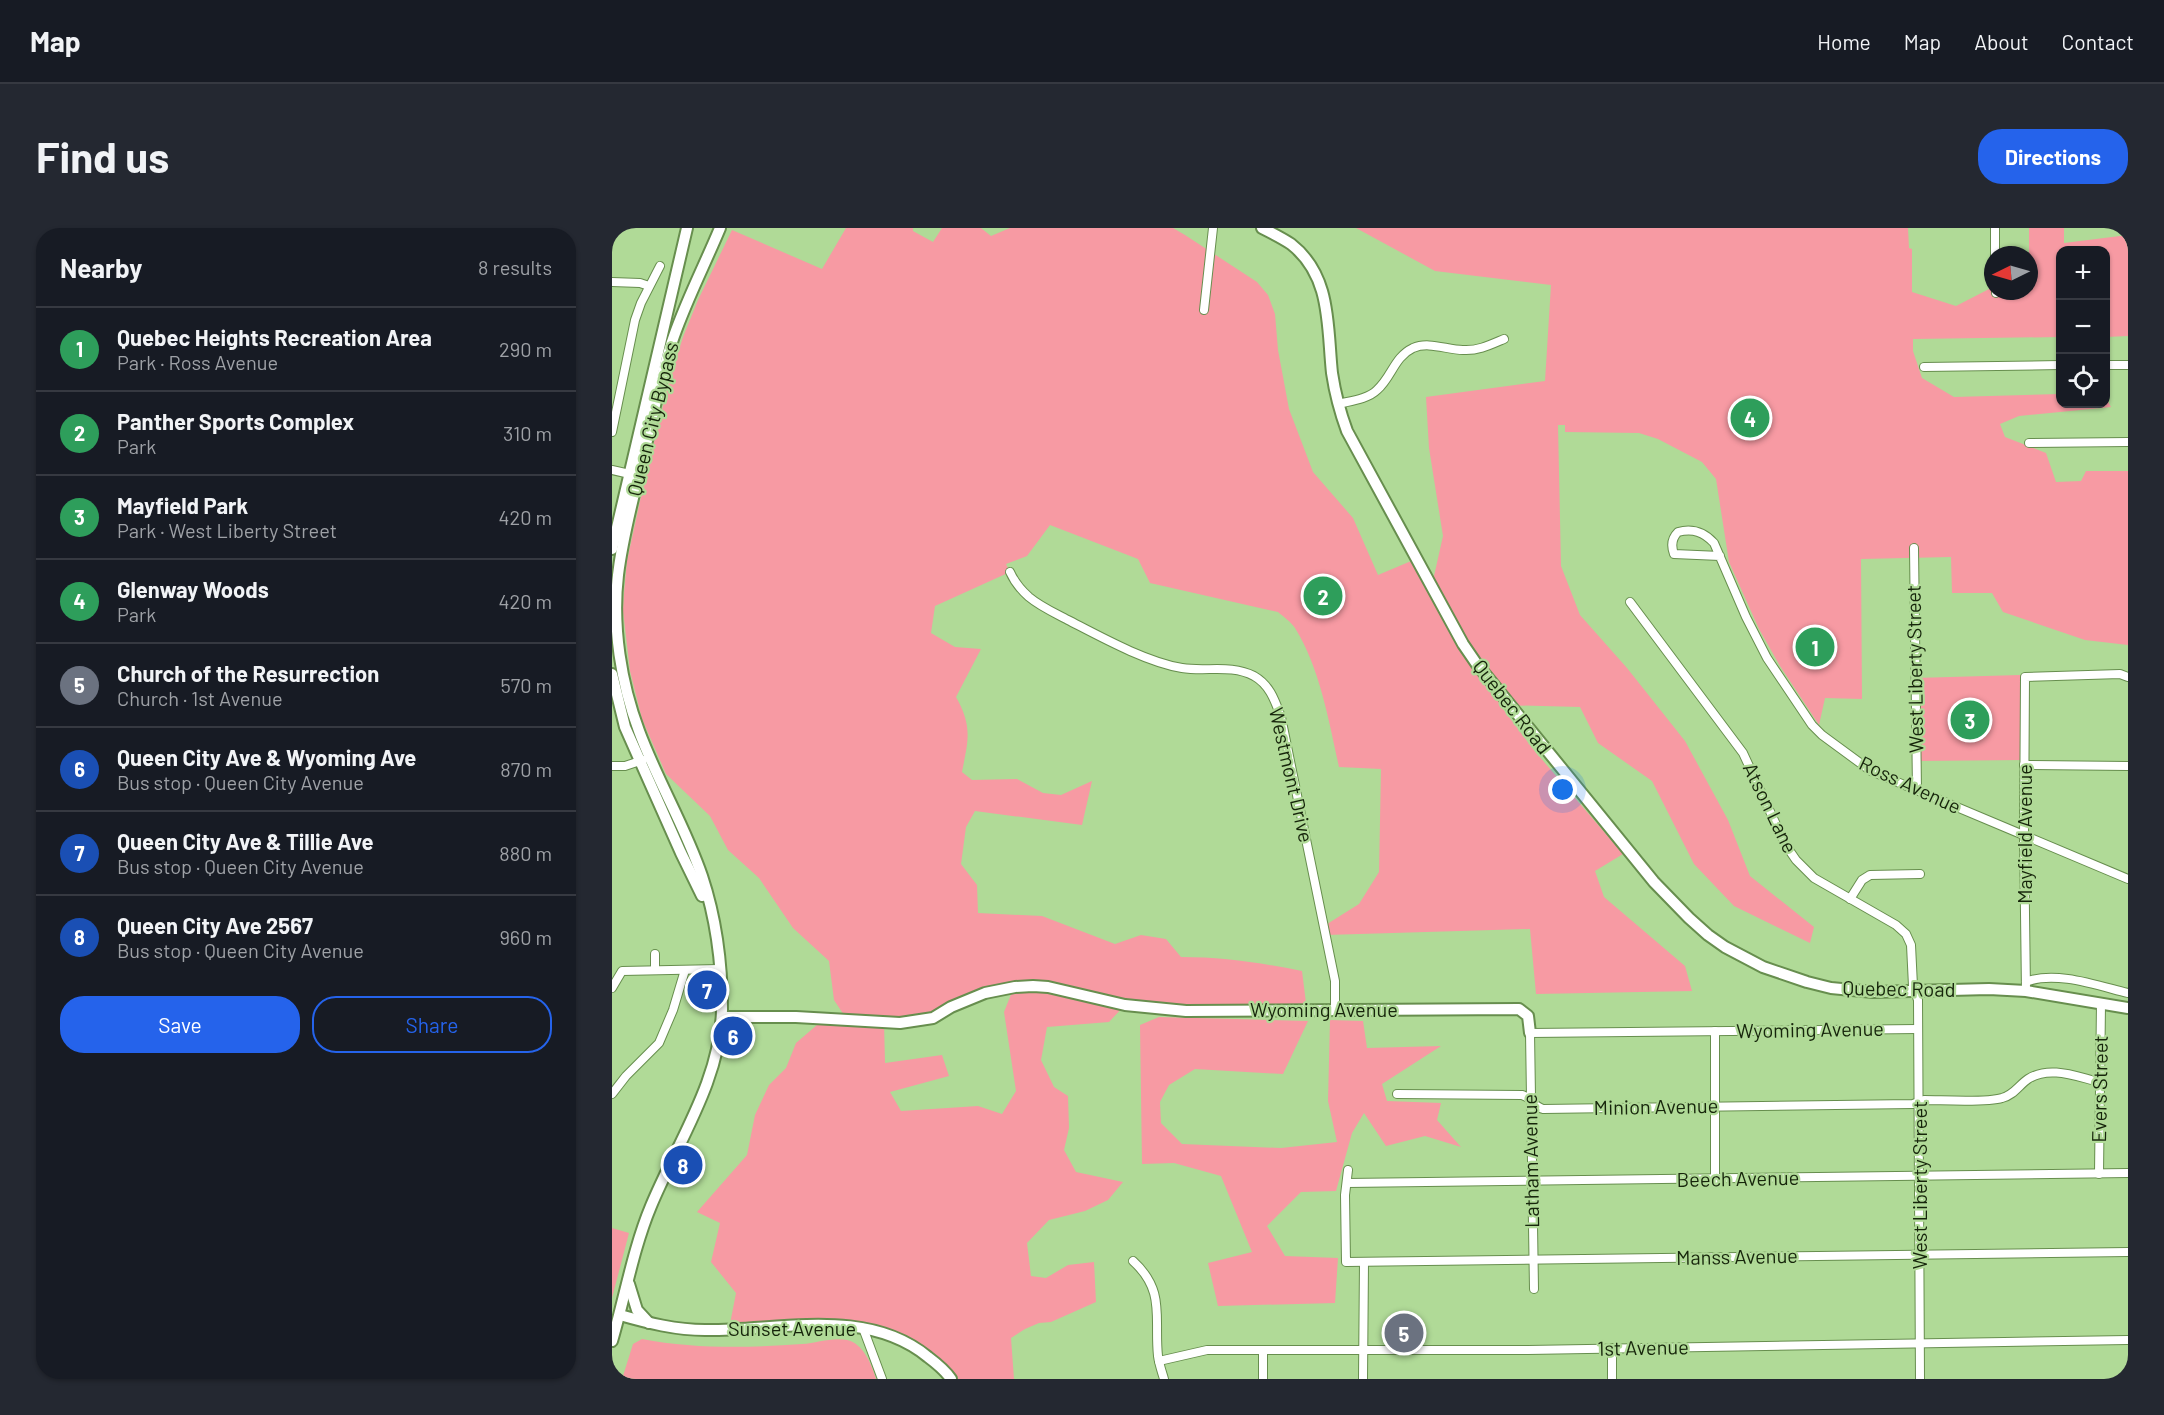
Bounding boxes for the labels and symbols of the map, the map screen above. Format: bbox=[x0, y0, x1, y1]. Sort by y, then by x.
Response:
north arrow bbox=[1984, 246, 2038, 300]
street label: Queen City Bypass bbox=[621, 339, 683, 498]
pin: 4 bbox=[1730, 396, 1770, 441]
pin: 2 bbox=[1304, 574, 1342, 619]
street label: West Liberty Street bbox=[1901, 585, 1927, 753]
pin: 1 bbox=[1796, 624, 1834, 670]
street label: Quebec Road bbox=[1469, 654, 1557, 758]
pin: 3 bbox=[1950, 698, 1990, 742]
street label: Westmont Drive bbox=[1265, 705, 1319, 845]
street label: Ross Avenue bbox=[1856, 750, 1965, 818]
street label: Atson Lane bbox=[1739, 759, 1803, 857]
street label: Mayfield Avenue bbox=[2012, 764, 2036, 904]
your location bbox=[1548, 775, 1577, 804]
pin: 7 bbox=[688, 968, 727, 1012]
street label: Quebec Road bbox=[1842, 975, 1956, 1001]
street label: Wyoming Avenue bbox=[1250, 997, 1398, 1021]
pin: 6 bbox=[714, 1014, 752, 1058]
street label: Wyoming Avenue bbox=[1736, 1016, 1884, 1042]
street label: Evers Street bbox=[2086, 1035, 2112, 1143]
street label: Minion Avenue bbox=[1594, 1093, 1718, 1119]
street label: Latham Avenue bbox=[1517, 1094, 1543, 1228]
street label: West Liberty Street bbox=[1907, 1101, 1931, 1269]
pin: 8 bbox=[664, 1142, 702, 1188]
street label: Beech Avenue bbox=[1676, 1165, 1799, 1191]
street label: Manss Avenue bbox=[1676, 1243, 1798, 1269]
pin: 5 bbox=[1384, 1310, 1424, 1356]
street label: Sunset Avenue bbox=[728, 1316, 856, 1340]
street label: 1st Avenue bbox=[1597, 1334, 1689, 1360]

